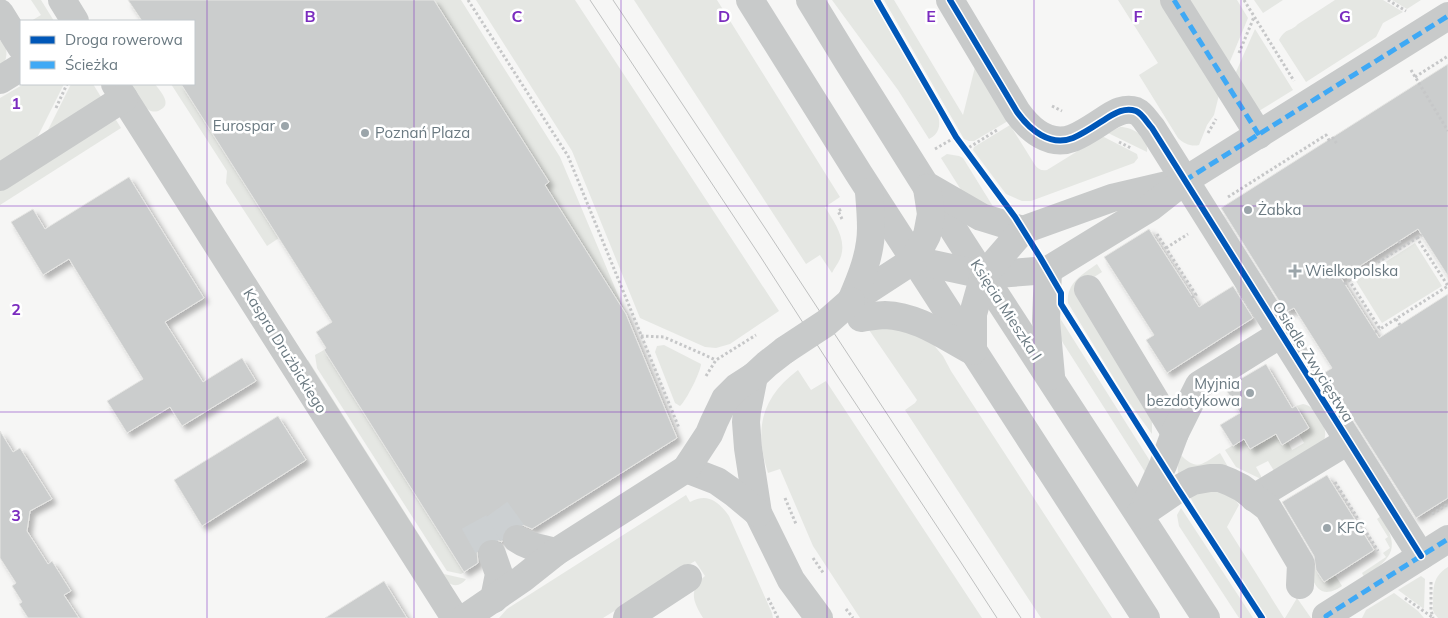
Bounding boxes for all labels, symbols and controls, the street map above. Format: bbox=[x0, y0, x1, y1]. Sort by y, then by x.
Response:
text: B bbox=[304, 6, 316, 26]
text: C bbox=[512, 6, 523, 26]
text: D bbox=[718, 6, 730, 26]
text: E bbox=[926, 6, 936, 26]
text: F bbox=[1133, 6, 1143, 26]
text: G bbox=[1339, 6, 1351, 26]
legend bbox=[20, 20, 195, 85]
text: Droga rowerowa bbox=[65, 30, 183, 49]
text: Ścieżka bbox=[65, 55, 118, 74]
text: 1 bbox=[11, 93, 21, 113]
place label: Eurospar bbox=[213, 116, 276, 135]
marker: Eurospar bbox=[279, 120, 291, 132]
place label: Poznań Plaza bbox=[375, 123, 470, 142]
marker: Poznań Plaza bbox=[359, 127, 371, 139]
place label: Żabka bbox=[1258, 200, 1301, 219]
marker: Żabka bbox=[1242, 204, 1254, 216]
street label: Księcia Mieszka I bbox=[967, 256, 1046, 364]
place label: Wielkopolska bbox=[1305, 261, 1398, 280]
marker: Wielkopolska bbox=[1289, 265, 1301, 277]
street label: Kaspra Drużbickiego bbox=[239, 285, 331, 417]
street label: Osiedle Zwycięstwa bbox=[1269, 298, 1358, 426]
text: 2 bbox=[11, 299, 21, 319]
place label: Myjnia bezdotykowa bbox=[1147, 374, 1240, 410]
marker: Myjnia bezdotykowa bbox=[1244, 387, 1256, 399]
text: 3 bbox=[11, 505, 21, 525]
place label: KFC bbox=[1337, 518, 1365, 537]
marker: KFC bbox=[1321, 522, 1333, 534]

